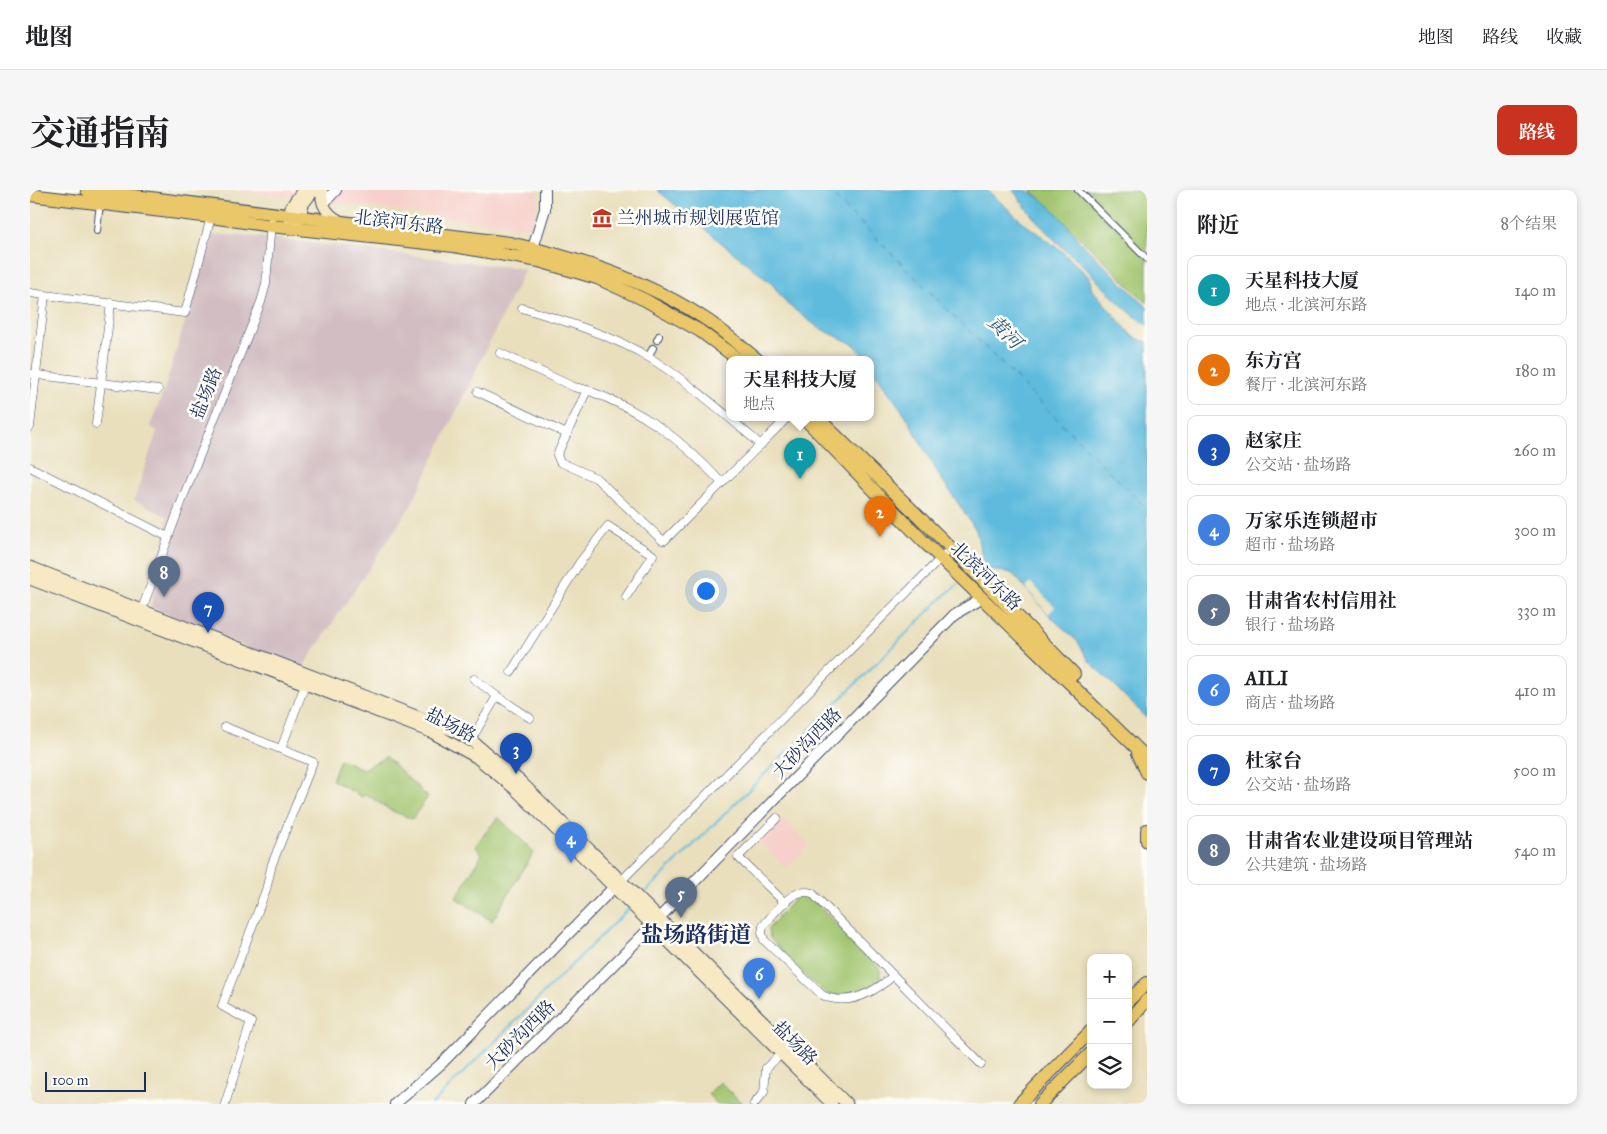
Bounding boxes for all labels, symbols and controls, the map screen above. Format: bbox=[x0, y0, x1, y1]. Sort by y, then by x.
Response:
text: 地图 bbox=[25, 22, 73, 52]
text: 地图 bbox=[1418, 26, 1454, 48]
text: 路线 bbox=[1482, 26, 1518, 48]
text: 收藏 bbox=[1546, 26, 1582, 48]
button: 路线 bbox=[1497, 105, 1577, 155]
text: 交通指南 bbox=[30, 112, 170, 155]
street label: 北滨河东路 bbox=[353, 206, 445, 238]
museum icon: 兰州城市规划展览馆 bbox=[591, 207, 613, 229]
place label: 兰州城市规划展览馆 bbox=[617, 207, 779, 229]
text: 附近 bbox=[1197, 212, 1239, 238]
text: 8个结果 bbox=[1500, 214, 1557, 233]
text: 天星科技大厦 bbox=[1245, 269, 1359, 292]
text: 1 bbox=[1211, 281, 1217, 300]
text: 140 m bbox=[1515, 281, 1556, 300]
text: 地点 · 北滨河东路 bbox=[1245, 295, 1367, 314]
water label: 黄河 bbox=[983, 310, 1029, 356]
text: 东方宫 bbox=[1245, 349, 1302, 372]
popup bbox=[726, 356, 874, 421]
text: 2 bbox=[1210, 361, 1218, 380]
text: 180 m bbox=[1515, 361, 1556, 380]
street label: 盐场路 bbox=[186, 364, 226, 422]
text: 天星科技大厦 bbox=[743, 368, 857, 391]
text: 餐厅 · 北滨河东路 bbox=[1245, 375, 1367, 394]
text: 地点 bbox=[743, 394, 775, 413]
text: 赵家庄 bbox=[1245, 429, 1302, 452]
pin: 1 bbox=[784, 438, 816, 479]
text: 3 bbox=[1211, 441, 1217, 460]
text: 260 m bbox=[1514, 441, 1556, 460]
text: 公交站 · 盐场路 bbox=[1245, 455, 1351, 474]
pin: 2 bbox=[864, 496, 896, 537]
text: 万家乐连锁超市 bbox=[1245, 509, 1378, 532]
text: 4 bbox=[1210, 521, 1218, 540]
text: 300 m bbox=[1514, 521, 1556, 540]
text: 超市 · 盐场路 bbox=[1245, 535, 1335, 554]
street label: 北滨河东路 bbox=[946, 537, 1026, 615]
pin: 8 bbox=[148, 556, 180, 597]
your location bbox=[693, 578, 719, 604]
text: 甘肃省农村信用社 bbox=[1245, 589, 1397, 612]
pin: 7 bbox=[192, 592, 224, 633]
text: 5 bbox=[1210, 601, 1218, 620]
text: 330 m bbox=[1517, 601, 1556, 620]
text: 银行 · 盐场路 bbox=[1245, 615, 1335, 634]
text: AILI bbox=[1245, 667, 1288, 690]
text: 6 bbox=[1210, 681, 1218, 700]
text: 410 m bbox=[1515, 681, 1556, 700]
text: 商店 · 盐场路 bbox=[1245, 693, 1335, 712]
street label: 盐场路 bbox=[422, 703, 480, 747]
street label: 大砂沟西路 bbox=[768, 703, 846, 783]
pin: 3 bbox=[500, 733, 532, 774]
text: 杜家台 bbox=[1245, 749, 1302, 772]
text: 7 bbox=[1210, 761, 1218, 780]
text: 500 m bbox=[1513, 761, 1556, 780]
text: 公交站 · 盐场路 bbox=[1245, 775, 1351, 794]
pin: 4 bbox=[555, 822, 587, 863]
text: 甘肃省农业建设项目管理站 bbox=[1245, 829, 1473, 852]
text: 8 bbox=[1210, 841, 1218, 860]
text: 540 m bbox=[1514, 841, 1556, 860]
text: 公共建筑 · 盐场路 bbox=[1245, 855, 1367, 874]
pin: 5 bbox=[665, 877, 697, 918]
district label: 盐场路街道 bbox=[641, 921, 751, 948]
map controls bbox=[1087, 954, 1132, 1089]
button: + bbox=[1087, 954, 1132, 999]
pin: 6 bbox=[743, 958, 775, 999]
street label: 大砂沟西路 bbox=[480, 995, 560, 1075]
button: − bbox=[1087, 999, 1132, 1044]
street label: 盐场路 bbox=[768, 1016, 822, 1070]
button: layers bbox=[1087, 1044, 1132, 1089]
scale bar bbox=[45, 1069, 146, 1092]
text: 100 m bbox=[52, 1072, 89, 1089]

